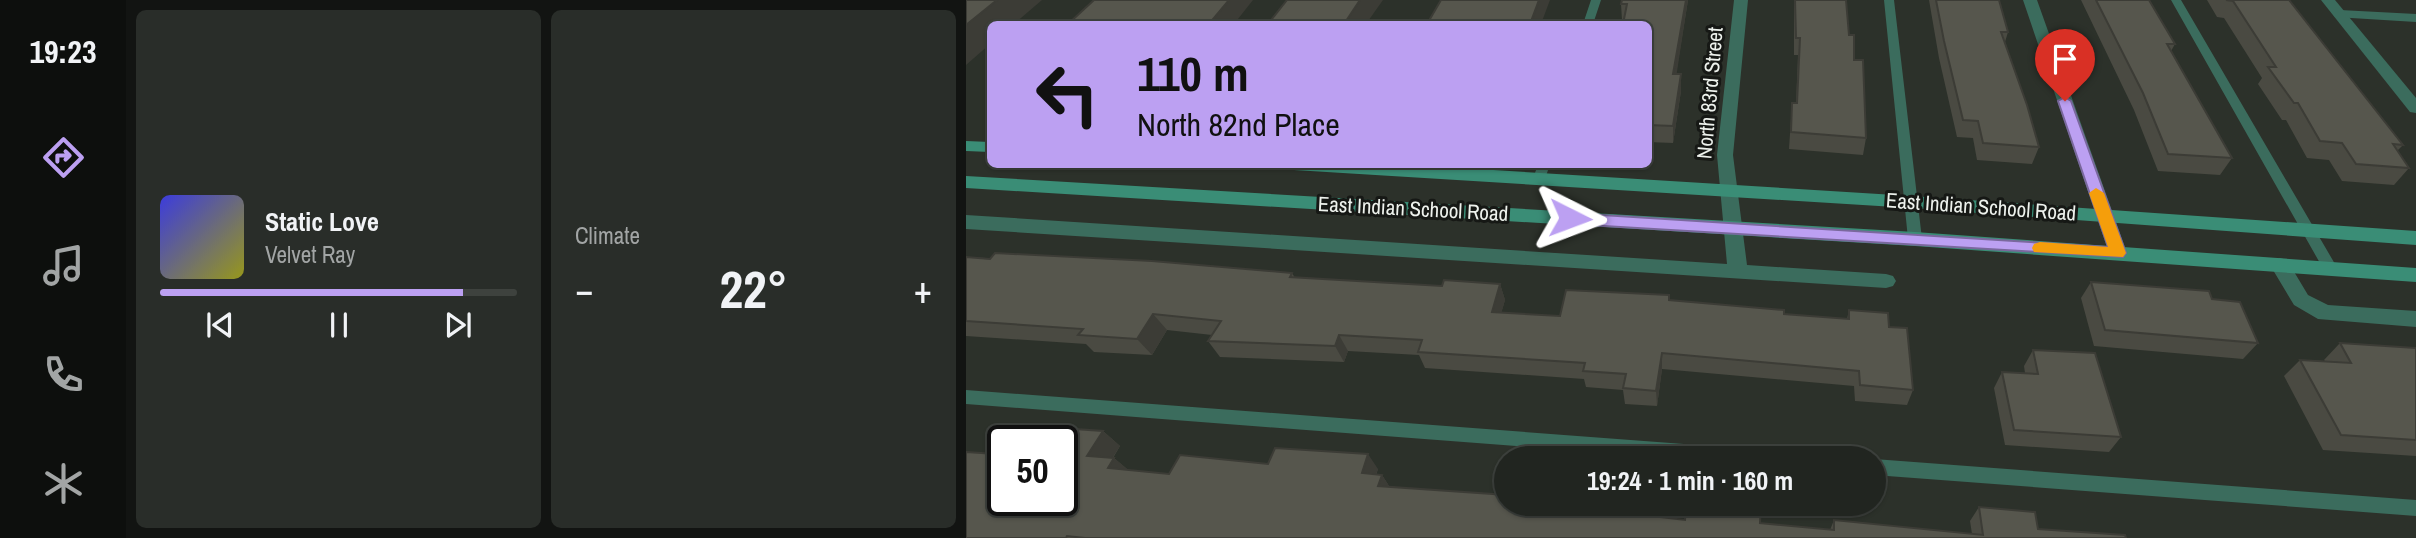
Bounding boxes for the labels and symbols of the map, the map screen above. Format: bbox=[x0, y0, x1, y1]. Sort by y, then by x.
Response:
street label: North 83rd Street bbox=[1689, 26, 1730, 160]
pin bbox=[2035, 29, 2095, 101]
position arrow bbox=[1533, 181, 1607, 255]
street label: East Indian School Road bbox=[1885, 185, 2077, 228]
street label: East Indian School Road bbox=[1317, 189, 1509, 228]
speed limit sign: 50 bbox=[987, 425, 1078, 516]

